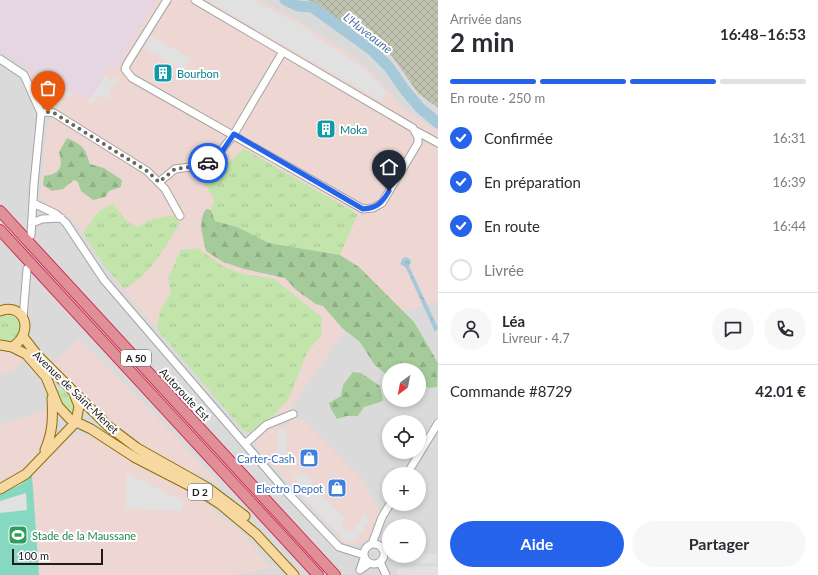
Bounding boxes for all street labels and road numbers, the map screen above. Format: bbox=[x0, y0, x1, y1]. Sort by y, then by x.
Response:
street label: Avenue de Saint-Menet bbox=[31, 348, 121, 436]
road number: A 50 bbox=[121, 350, 151, 366]
street label: Autoroute Est bbox=[157, 365, 213, 423]
road number: D 2 bbox=[188, 484, 212, 500]

